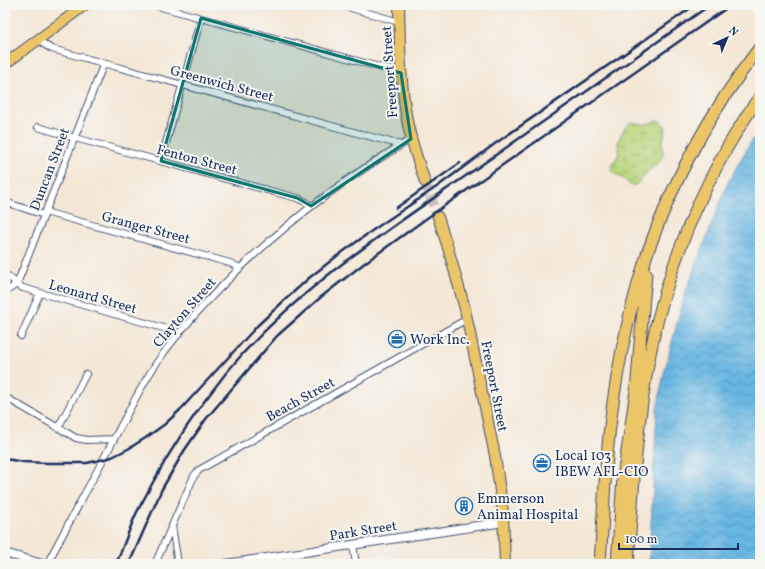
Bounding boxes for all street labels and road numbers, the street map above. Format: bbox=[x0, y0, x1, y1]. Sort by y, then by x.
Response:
street label: Freeport Street bbox=[378, 25, 403, 119]
street label: Greenwich Street bbox=[168, 62, 275, 107]
street label: Duncan Street bbox=[26, 125, 75, 214]
street label: Fenton Street bbox=[154, 141, 239, 180]
street label: Granger Street bbox=[99, 208, 192, 249]
street label: Clayton Street bbox=[149, 274, 221, 352]
street label: Leonard Street bbox=[46, 276, 139, 319]
street label: Freeport Street bbox=[475, 339, 512, 433]
street label: Beach Street bbox=[263, 374, 339, 427]
street label: Park Street bbox=[328, 517, 398, 546]

